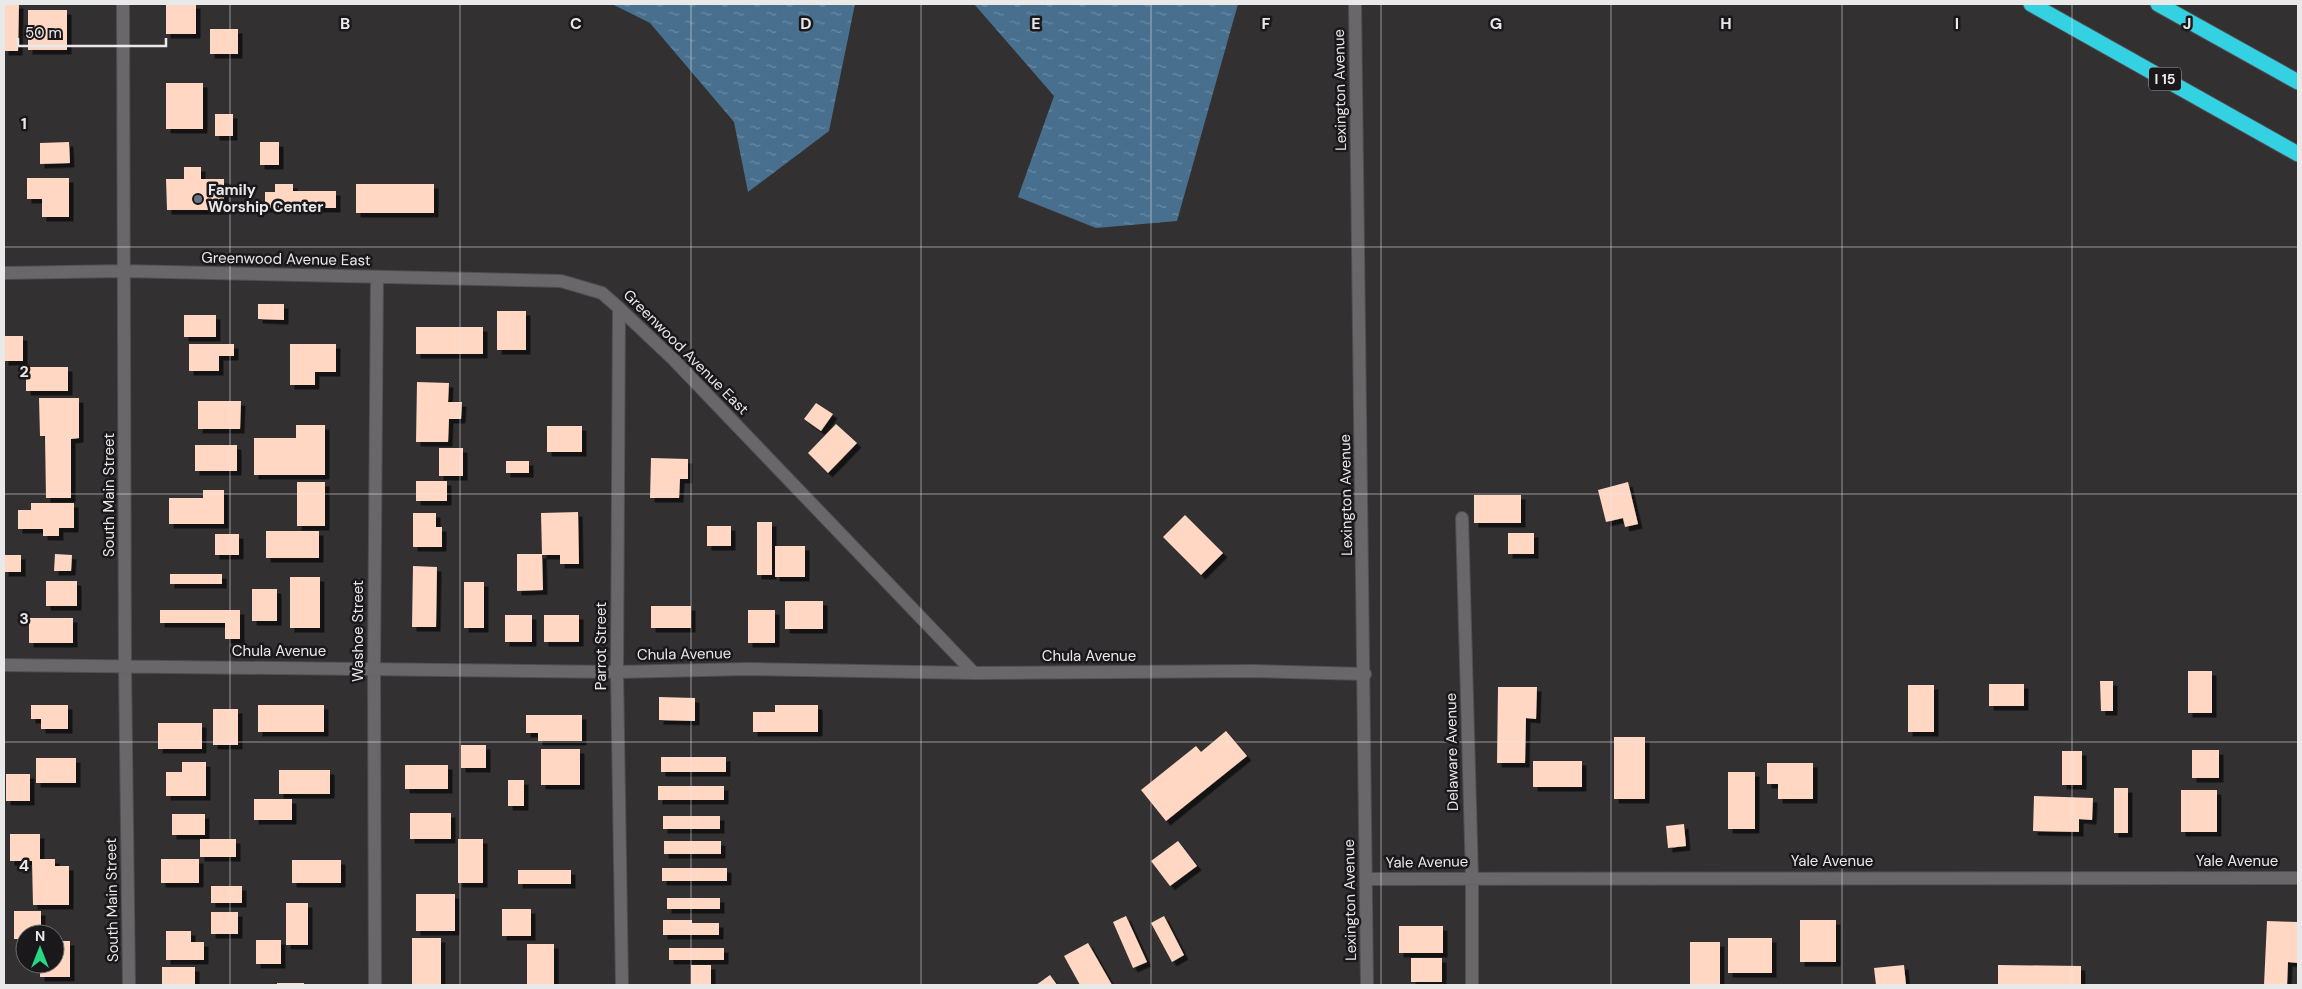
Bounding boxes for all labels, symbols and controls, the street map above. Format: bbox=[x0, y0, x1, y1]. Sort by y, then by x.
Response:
text: B bbox=[340, 13, 350, 34]
text: C bbox=[570, 13, 582, 34]
text: D bbox=[800, 13, 812, 34]
text: E bbox=[1031, 13, 1041, 34]
text: F bbox=[1262, 13, 1271, 34]
text: G bbox=[1490, 13, 1502, 34]
text: H bbox=[1720, 13, 1732, 34]
text: I bbox=[1955, 13, 1959, 34]
text: J bbox=[2183, 13, 2191, 34]
scale bar bbox=[18, 15, 165, 47]
text: 50 m bbox=[25, 23, 62, 43]
street label: Lexington Avenue bbox=[1329, 29, 1351, 151]
road number: I 15 bbox=[2149, 68, 2181, 90]
text: 1 bbox=[21, 113, 27, 134]
place label: Family Worship Center bbox=[208, 180, 323, 217]
marker: Family Worship Center bbox=[192, 193, 204, 205]
street label: Greenwood Avenue East bbox=[201, 248, 371, 270]
street label: Greenwood Avenue East bbox=[619, 285, 753, 419]
text: 2 bbox=[19, 361, 29, 382]
street label: South Main Street bbox=[99, 433, 119, 557]
street label: Lexington Avenue bbox=[1335, 434, 1357, 556]
street label: Washoe Street bbox=[348, 580, 368, 682]
street label: Parrot Street bbox=[591, 602, 611, 690]
text: 3 bbox=[19, 608, 29, 629]
street label: Chula Avenue bbox=[232, 641, 326, 661]
street label: Chula Avenue bbox=[637, 643, 731, 665]
street label: Chula Avenue bbox=[1042, 646, 1136, 666]
street label: Delaware Avenue bbox=[1441, 693, 1463, 811]
street label: South Main Street bbox=[101, 838, 123, 962]
street label: Lexington Avenue bbox=[1339, 839, 1361, 961]
street label: Yale Avenue bbox=[1386, 851, 1468, 873]
street label: Yale Avenue bbox=[1791, 851, 1873, 871]
street label: Yale Avenue bbox=[2196, 851, 2278, 871]
text: 4 bbox=[19, 855, 29, 876]
north arrow bbox=[15, 924, 65, 974]
text: N bbox=[35, 927, 45, 945]

